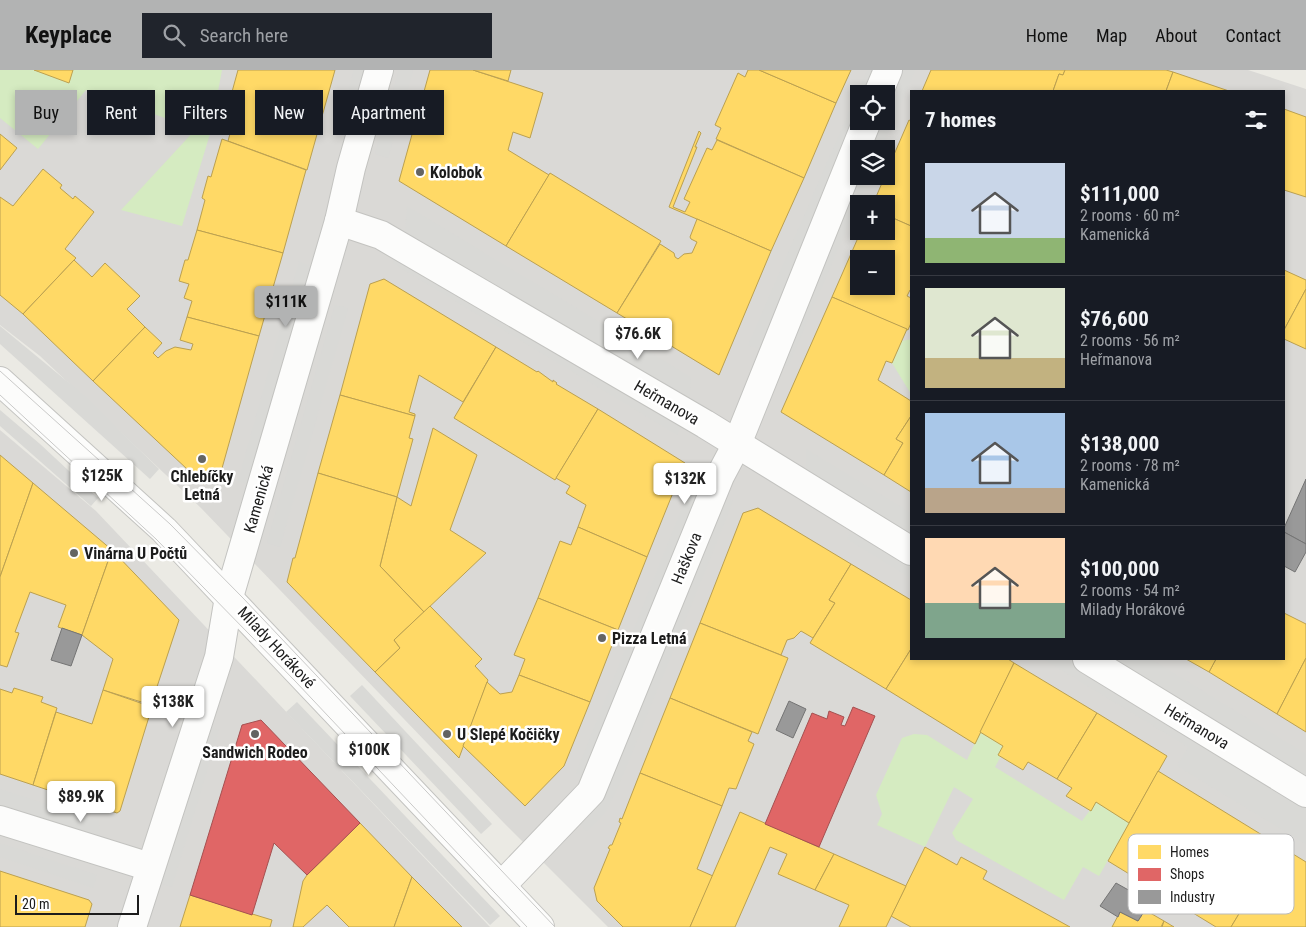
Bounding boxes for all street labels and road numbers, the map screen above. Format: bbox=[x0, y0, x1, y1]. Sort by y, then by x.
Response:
street label: Heřmanova bbox=[631, 376, 703, 429]
street label: Kamenická bbox=[240, 463, 277, 535]
street label: Haškova bbox=[667, 529, 705, 587]
street label: Milady Horákové bbox=[234, 602, 319, 692]
street label: Heřmanova bbox=[1161, 700, 1233, 753]

